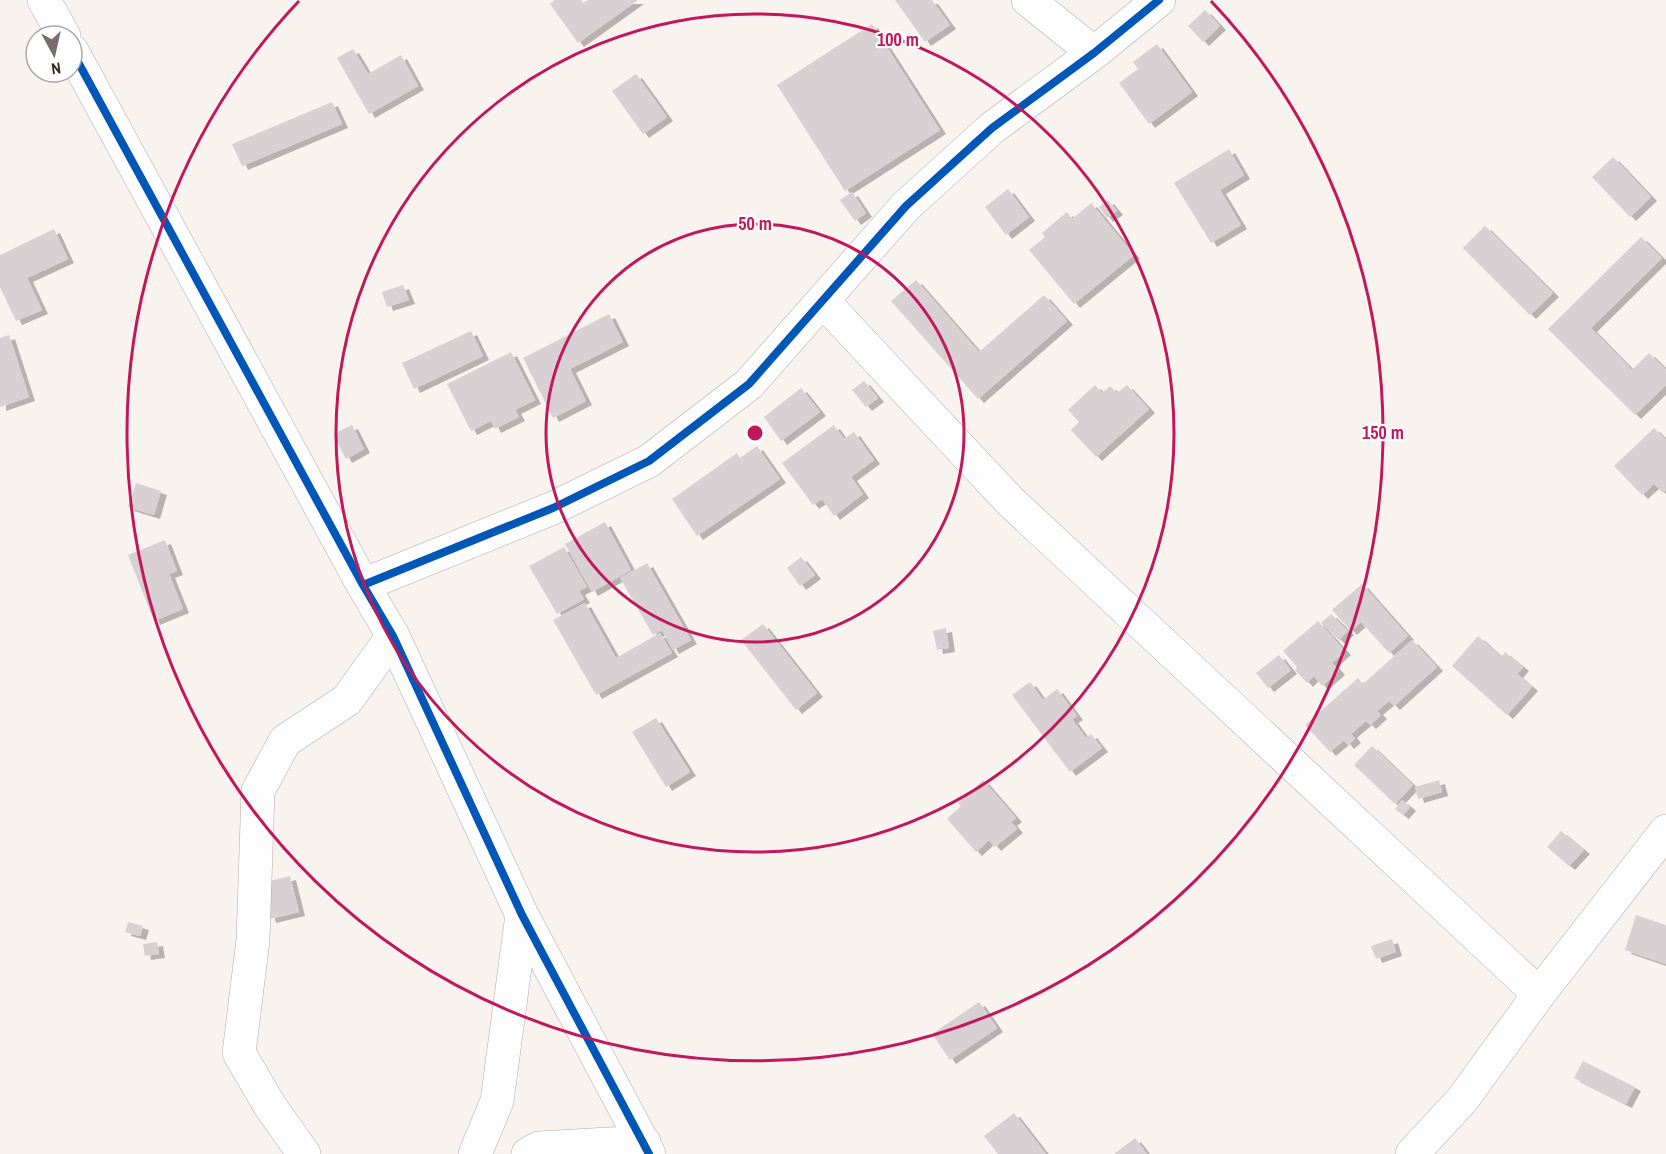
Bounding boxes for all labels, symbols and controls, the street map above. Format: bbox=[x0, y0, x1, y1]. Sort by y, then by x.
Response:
north arrow bbox=[24, 24, 84, 84]
text: 100 m bbox=[877, 27, 919, 52]
text: N bbox=[50, 57, 62, 80]
text: 50 m bbox=[738, 211, 772, 236]
text: 150 m bbox=[1362, 420, 1404, 445]
centre of rings bbox=[745, 423, 765, 443]

